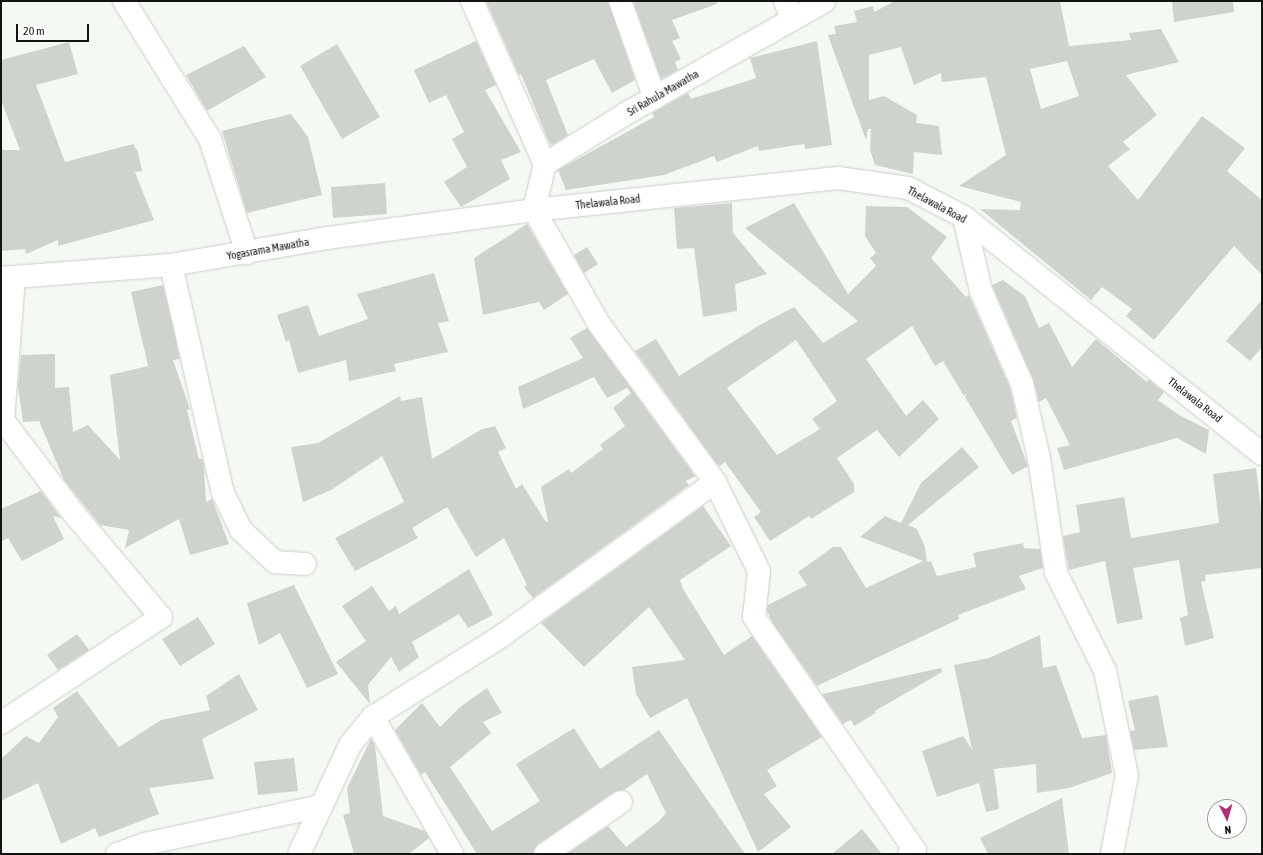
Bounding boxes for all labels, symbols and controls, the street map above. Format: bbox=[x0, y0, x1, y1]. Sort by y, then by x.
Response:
scale bar bbox=[18, 16, 91, 42]
text: 20 m bbox=[23, 24, 45, 38]
street label: Sri Rahula Mawatha bbox=[625, 67, 701, 119]
street label: Thelawala Road bbox=[905, 184, 969, 226]
street label: Thelawala Road bbox=[575, 192, 641, 212]
street label: Yogasrama Mawatha bbox=[226, 235, 310, 263]
street label: Thelawala Road bbox=[1165, 375, 1225, 425]
north arrow bbox=[1207, 799, 1247, 839]
text: N bbox=[1224, 824, 1232, 836]

